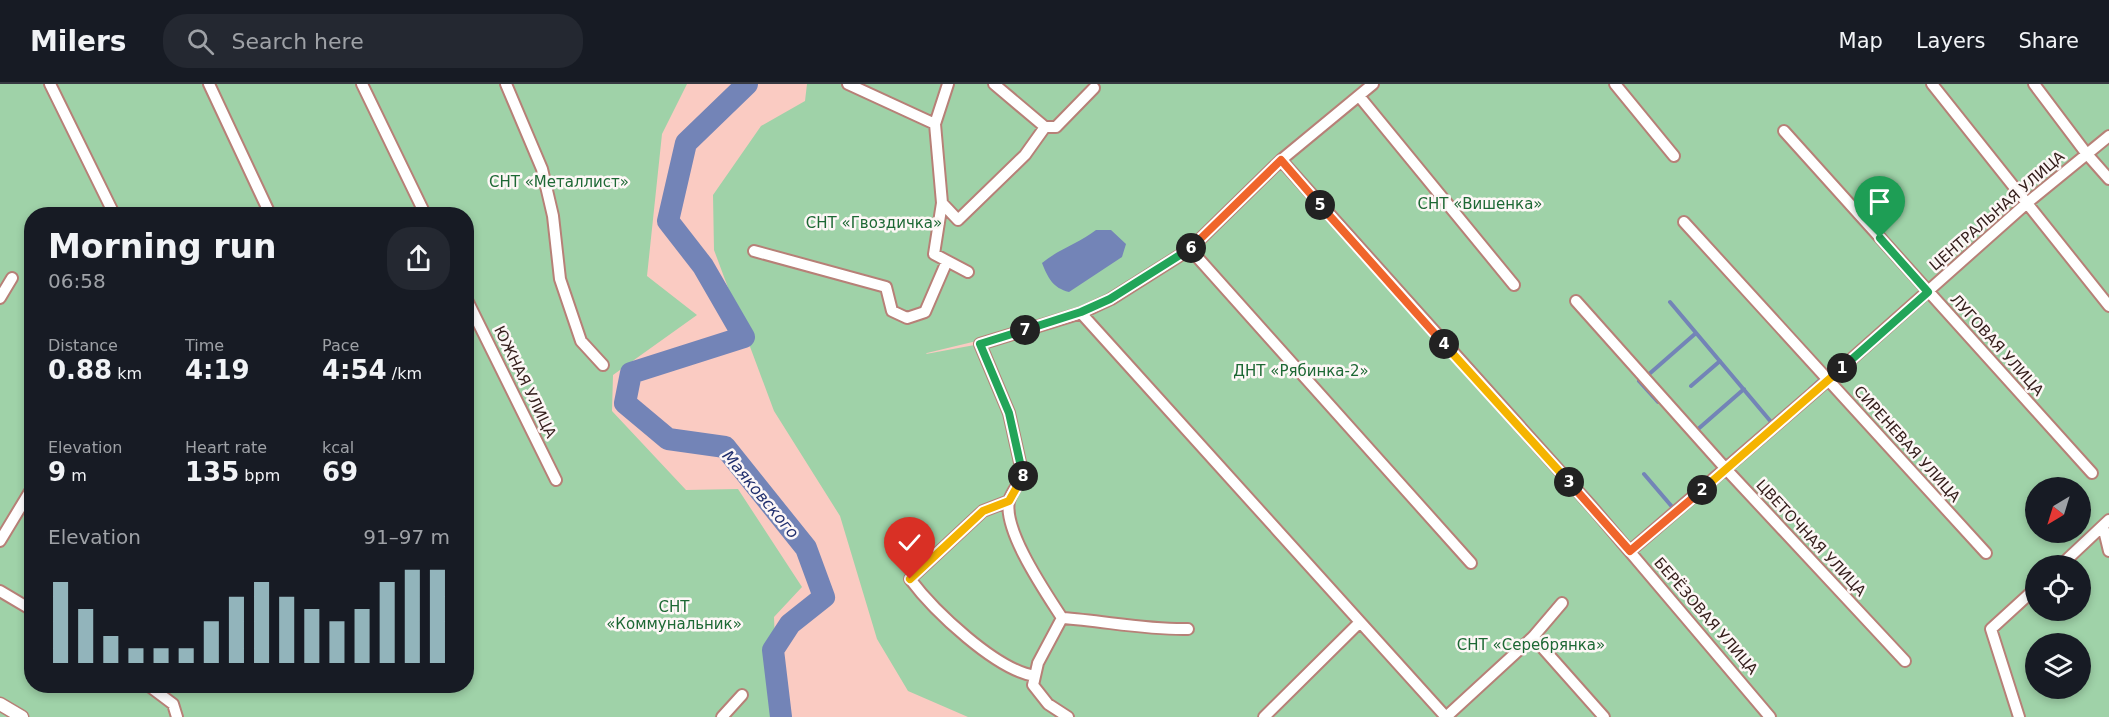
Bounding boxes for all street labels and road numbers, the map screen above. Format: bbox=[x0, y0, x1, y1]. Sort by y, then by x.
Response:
street label: ЦЕНТРАЛЬНАЯ УЛИЦА bbox=[1926, 147, 2069, 274]
street label: ЛУГОВАЯ УЛИЦА bbox=[1947, 290, 2048, 400]
street label: ЮЖНАЯ УЛИЦА bbox=[490, 323, 560, 442]
street label: СИРЕНЕВАЯ УЛИЦА bbox=[1850, 382, 1964, 506]
street label: ЦВЕТОЧНАЯ УЛИЦА bbox=[1752, 476, 1870, 601]
street label: БЕРЁЗОВАЯ УЛИЦА bbox=[1650, 553, 1763, 679]

